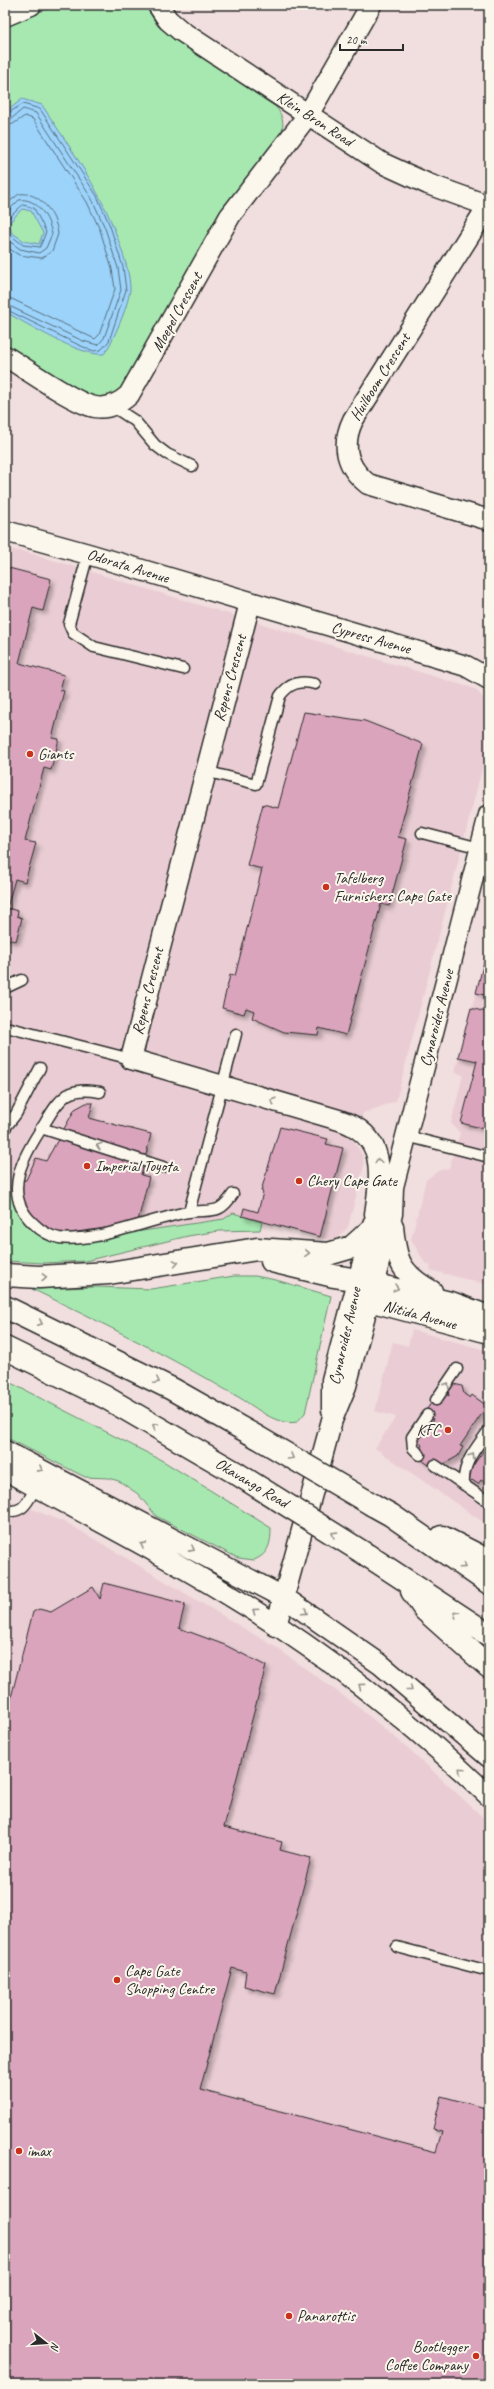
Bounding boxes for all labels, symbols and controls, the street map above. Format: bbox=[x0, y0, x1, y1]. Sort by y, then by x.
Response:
scale bar bbox=[340, 26, 403, 52]
text: 20 m bbox=[346, 32, 368, 48]
street label: Klein Bron Road bbox=[273, 87, 359, 153]
street label: Moepel Crescent bbox=[147, 267, 208, 355]
street label: Huilboom Crescent bbox=[345, 328, 416, 424]
street label: Odorata Avenue bbox=[85, 544, 173, 588]
street label: Cypress Avenue bbox=[329, 617, 415, 659]
street label: Repens Crescent bbox=[209, 631, 252, 724]
place label: Giants bbox=[38, 744, 75, 764]
marker: Giants bbox=[25, 749, 35, 759]
place label: Tafelberg Furnishers Cape Gate bbox=[334, 868, 453, 906]
marker: Tafelberg Furnishers Cape Gate bbox=[321, 882, 331, 892]
street label: Repens Crescent bbox=[128, 944, 169, 1037]
street label: Cynaroides Avenue bbox=[415, 966, 459, 1069]
one-way arrow bbox=[270, 1097, 277, 1106]
one-way arrow bbox=[96, 1143, 103, 1151]
place label: Imperial Toyota bbox=[95, 1156, 179, 1176]
one-way arrow bbox=[374, 1158, 383, 1165]
marker: Imperial Toyota bbox=[82, 1161, 92, 1171]
place label: Chery Cape Gate bbox=[307, 1171, 399, 1191]
marker: Chery Cape Gate bbox=[294, 1176, 304, 1186]
one-way arrow bbox=[304, 1248, 310, 1257]
one-way arrow bbox=[172, 1260, 179, 1268]
one-way arrow bbox=[41, 1273, 47, 1281]
one-way arrow bbox=[393, 1283, 400, 1292]
street label: Cynaroides Avenue bbox=[324, 1284, 366, 1387]
street label: Nitida Avenue bbox=[381, 1296, 460, 1335]
one-way arrow bbox=[36, 1318, 44, 1326]
one-way arrow bbox=[153, 1376, 160, 1384]
one-way arrow bbox=[442, 1382, 450, 1389]
place label: KFC bbox=[417, 1420, 442, 1440]
one-way arrow bbox=[152, 1424, 159, 1431]
marker: KFC bbox=[443, 1425, 453, 1435]
one-way arrow bbox=[287, 1452, 294, 1459]
street label: Okavango Road bbox=[212, 1453, 295, 1514]
one-way arrow bbox=[467, 1453, 475, 1460]
one-way arrow bbox=[35, 1464, 43, 1472]
one-way arrow bbox=[331, 1531, 338, 1539]
one-way arrow bbox=[140, 1542, 147, 1550]
one-way arrow bbox=[188, 1544, 195, 1552]
one-way arrow bbox=[459, 1561, 466, 1568]
one-way arrow bbox=[301, 1607, 308, 1614]
one-way arrow bbox=[252, 1609, 259, 1616]
one-way arrow bbox=[454, 1611, 461, 1618]
one-way arrow bbox=[358, 1684, 365, 1691]
one-way arrow bbox=[406, 1684, 413, 1691]
one-way arrow bbox=[458, 1767, 465, 1774]
place label: Cape Gate Shopping Centre bbox=[125, 1961, 216, 1999]
marker: Cape Gate Shopping Centre bbox=[112, 1975, 122, 1985]
place label: imax bbox=[27, 2141, 52, 2161]
marker: imax bbox=[14, 2146, 24, 2156]
place label: Panarottis bbox=[297, 2306, 356, 2326]
marker: Panarottis bbox=[284, 2311, 294, 2321]
north arrow bbox=[26, 2323, 66, 2363]
place label: Bootlegger Coffee Company bbox=[385, 2337, 470, 2375]
text: N bbox=[47, 2341, 63, 2353]
marker: Bootlegger Coffee Company bbox=[471, 2351, 481, 2361]

